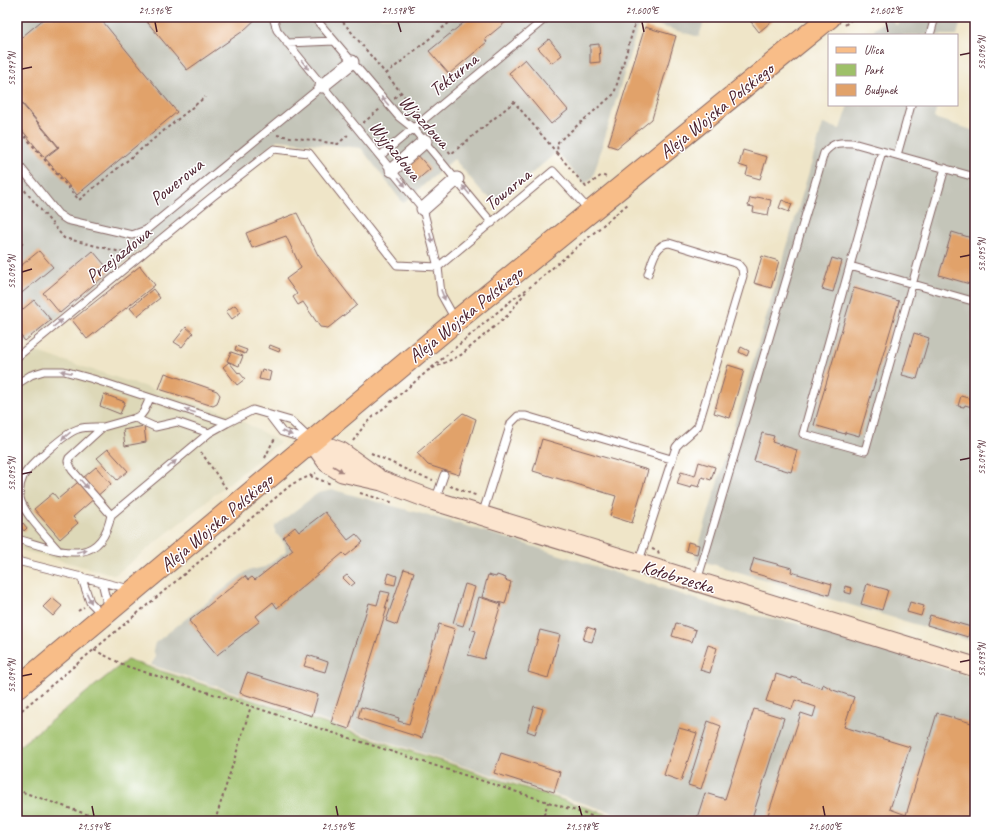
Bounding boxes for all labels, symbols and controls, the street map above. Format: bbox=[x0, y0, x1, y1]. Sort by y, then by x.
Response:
text: 21.596°E bbox=[139, 4, 173, 17]
text: 21.598°E bbox=[382, 4, 416, 17]
text: 21.600°E bbox=[626, 4, 660, 17]
text: 21.602°E bbox=[870, 4, 904, 17]
legend bbox=[828, 34, 958, 106]
text: 53.096°N bbox=[975, 34, 988, 70]
text: Ulica bbox=[864, 42, 885, 58]
street label: Tekturna bbox=[424, 46, 485, 102]
text: 53.097°N bbox=[5, 50, 18, 86]
street label: Aleja Wojska Polskiego bbox=[655, 56, 780, 164]
one-way arrow bbox=[300, 59, 309, 70]
text: Park bbox=[864, 62, 885, 78]
text: Budynek bbox=[864, 82, 899, 98]
street label: Wjazdowa bbox=[394, 90, 457, 155]
one-way arrow bbox=[380, 96, 390, 106]
street label: Wyjazdowa bbox=[364, 116, 428, 187]
street label: Powerowa bbox=[145, 152, 210, 211]
street label: Towarna bbox=[479, 162, 538, 216]
one-way arrow bbox=[397, 177, 406, 188]
one-way arrow bbox=[461, 185, 470, 196]
street label: Przejazdowa bbox=[81, 220, 158, 289]
one-way arrow bbox=[428, 232, 434, 244]
text: 53.095°N bbox=[975, 236, 988, 272]
text: 53.096°N bbox=[5, 253, 18, 289]
street label: Aleja Wojska Polskiego bbox=[404, 260, 529, 368]
one-way arrow bbox=[440, 290, 446, 302]
one-way arrow bbox=[53, 319, 63, 328]
one-way arrow bbox=[60, 369, 72, 375]
one-way arrow bbox=[183, 408, 195, 414]
one-way arrow bbox=[281, 429, 293, 436]
one-way arrow bbox=[61, 432, 72, 440]
text: 53.094°N bbox=[975, 439, 988, 475]
text: 53.095°N bbox=[5, 455, 18, 491]
one-way arrow bbox=[167, 459, 177, 468]
one-way arrow bbox=[333, 465, 343, 473]
street label: Aleja Wojska Polskiego bbox=[155, 467, 280, 577]
one-way arrow bbox=[80, 479, 89, 489]
one-way arrow bbox=[76, 548, 88, 554]
street label: Kołobrzeska bbox=[638, 555, 719, 600]
one-way arrow bbox=[86, 592, 92, 604]
text: 53.093°N bbox=[975, 641, 988, 677]
text: 53.094°N bbox=[5, 657, 18, 693]
text: 21.594°E bbox=[78, 820, 112, 833]
text: 21.596°E bbox=[322, 820, 356, 833]
text: 21.598°E bbox=[566, 820, 600, 833]
text: 21.600°E bbox=[809, 820, 843, 833]

